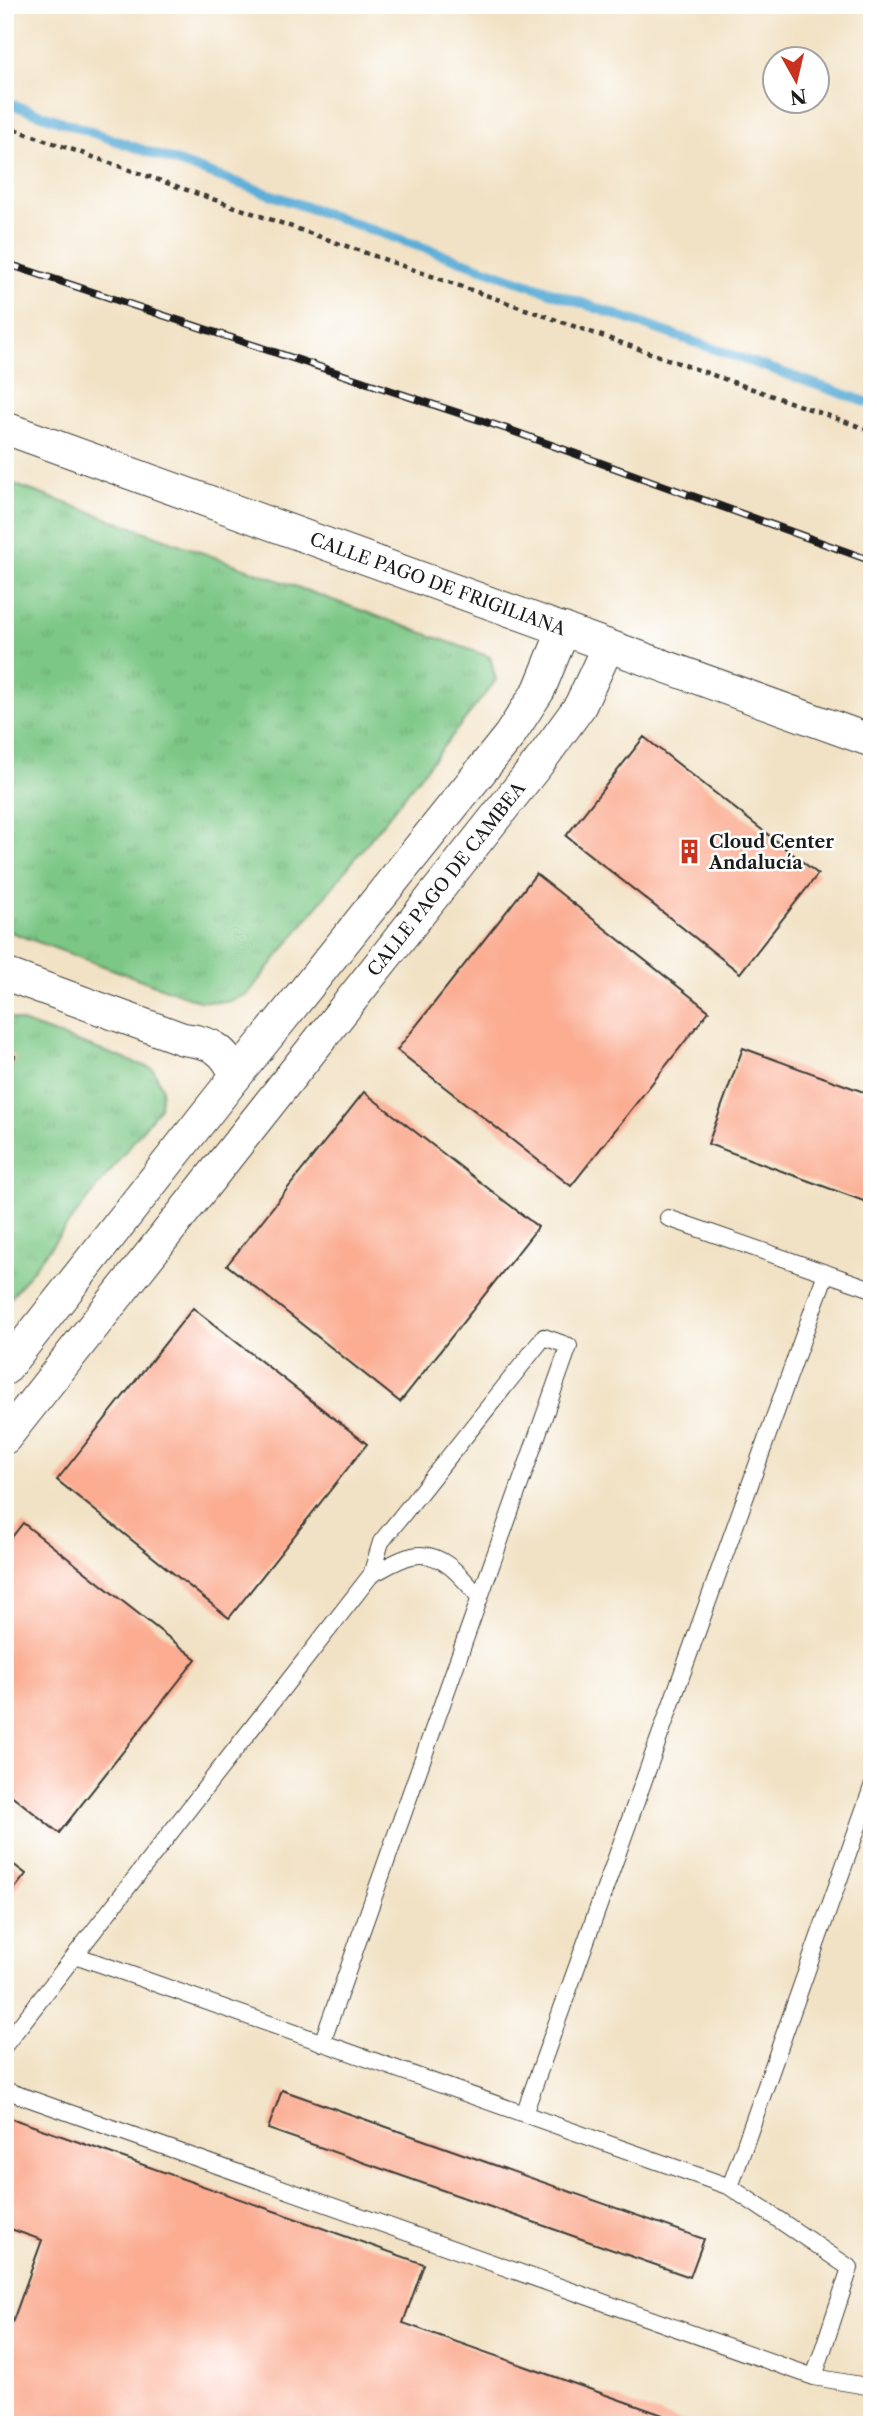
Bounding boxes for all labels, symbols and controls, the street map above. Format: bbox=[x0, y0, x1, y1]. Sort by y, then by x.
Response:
north arrow bbox=[762, 46, 832, 116]
text: N bbox=[789, 84, 808, 109]
street label: CALLE PAGO DE FRIGILIANA bbox=[307, 528, 569, 641]
street label: CALLE PAGO DE CAMBEA bbox=[363, 777, 530, 981]
place label: Cloud Center Andalucía bbox=[708, 831, 834, 874]
building icon: Cloud Center Andalucía bbox=[675, 838, 703, 866]

